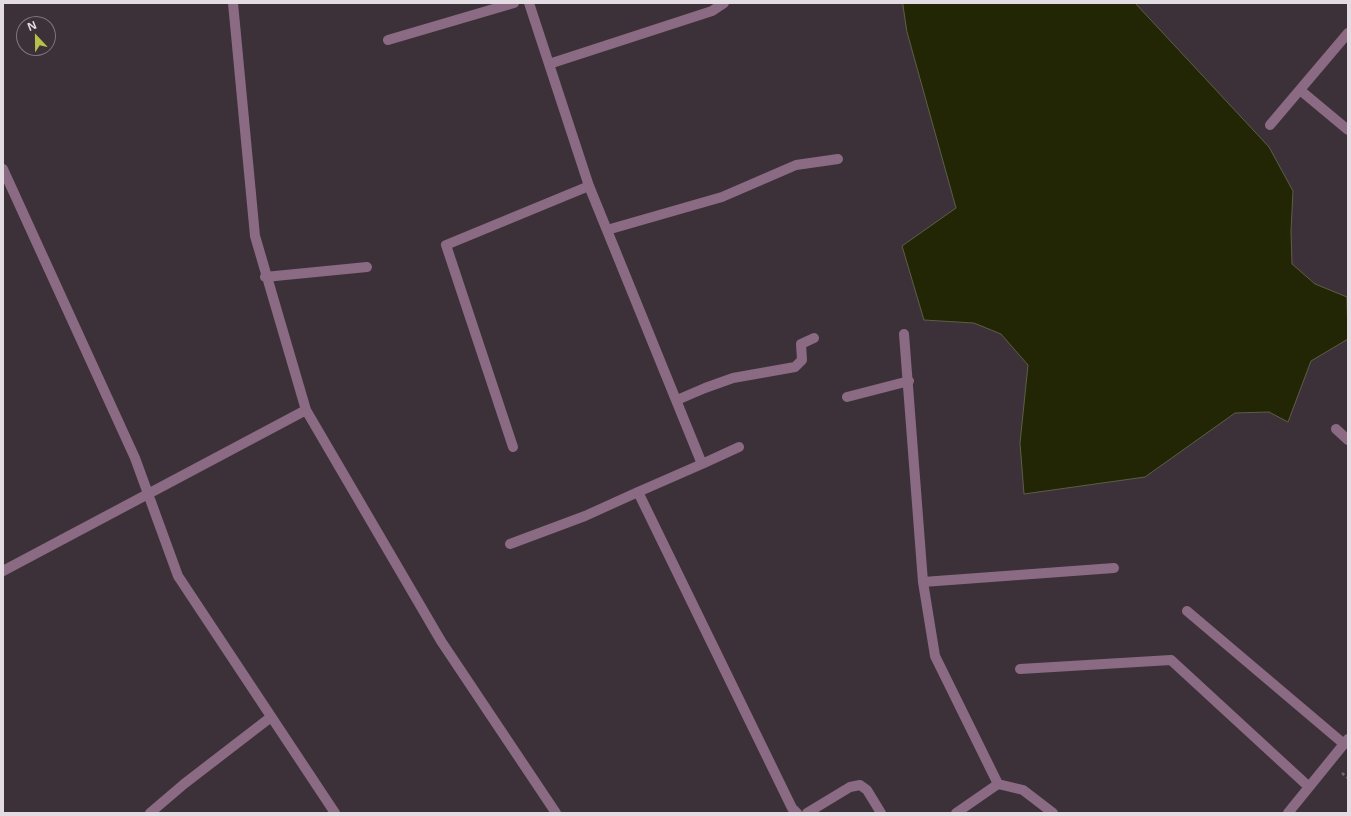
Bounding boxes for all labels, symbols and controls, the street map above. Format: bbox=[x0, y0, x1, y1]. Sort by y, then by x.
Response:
north arrow bbox=[16, 16, 56, 56]
text: N bbox=[25, 17, 39, 34]

